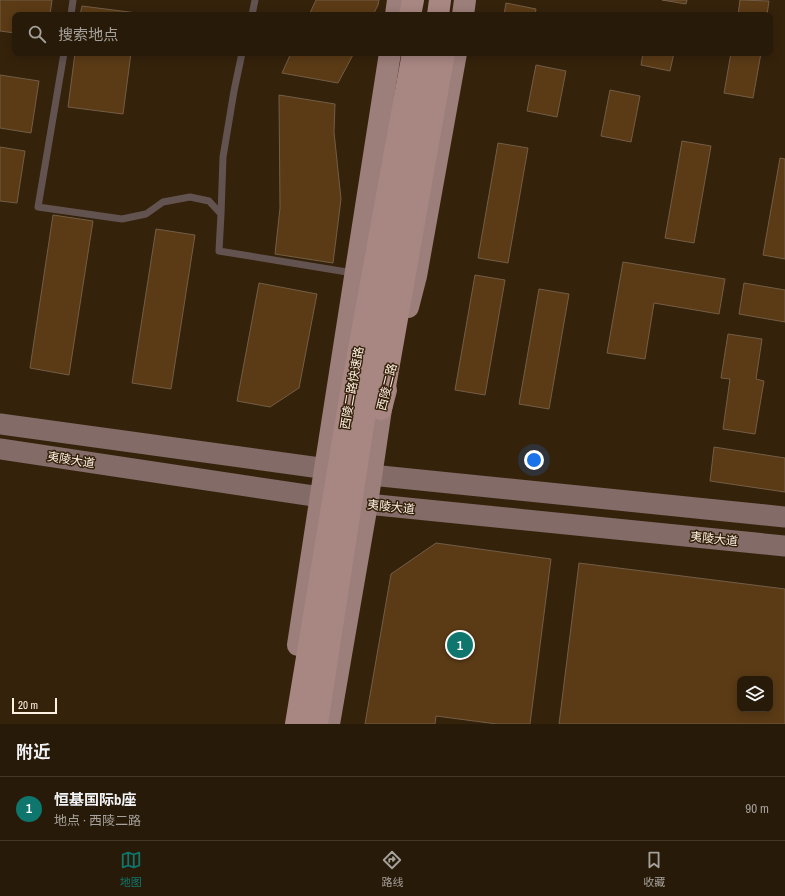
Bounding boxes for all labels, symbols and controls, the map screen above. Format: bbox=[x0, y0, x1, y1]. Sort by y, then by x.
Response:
search box bbox=[12, 12, 773, 56]
icon: search bbox=[26, 23, 48, 45]
text: 搜索地点 bbox=[58, 24, 118, 45]
street label: 西陵二路快速路 bbox=[337, 345, 367, 431]
street label: 西陵二路 bbox=[373, 362, 401, 412]
street label: 夷陵大道 bbox=[46, 448, 96, 472]
your location bbox=[524, 450, 544, 470]
street label: 夷陵大道 bbox=[366, 497, 416, 517]
street label: 夷陵大道 bbox=[689, 529, 739, 549]
pin: 1 bbox=[447, 630, 473, 660]
map controls bbox=[737, 676, 773, 712]
button: layers bbox=[737, 676, 773, 712]
scale bar bbox=[12, 696, 57, 715]
text: 20 m bbox=[18, 698, 38, 712]
text: 附近 bbox=[16, 740, 50, 763]
text: 恒基国际b座 bbox=[54, 789, 137, 810]
text: 1 bbox=[26, 800, 32, 817]
text: 90 m bbox=[745, 800, 769, 817]
text: 地点 · 西陵二路 bbox=[54, 812, 141, 829]
tab: 地图 bbox=[120, 849, 142, 889]
tab: 路线 bbox=[381, 849, 403, 889]
tab: 收藏 bbox=[643, 849, 665, 889]

